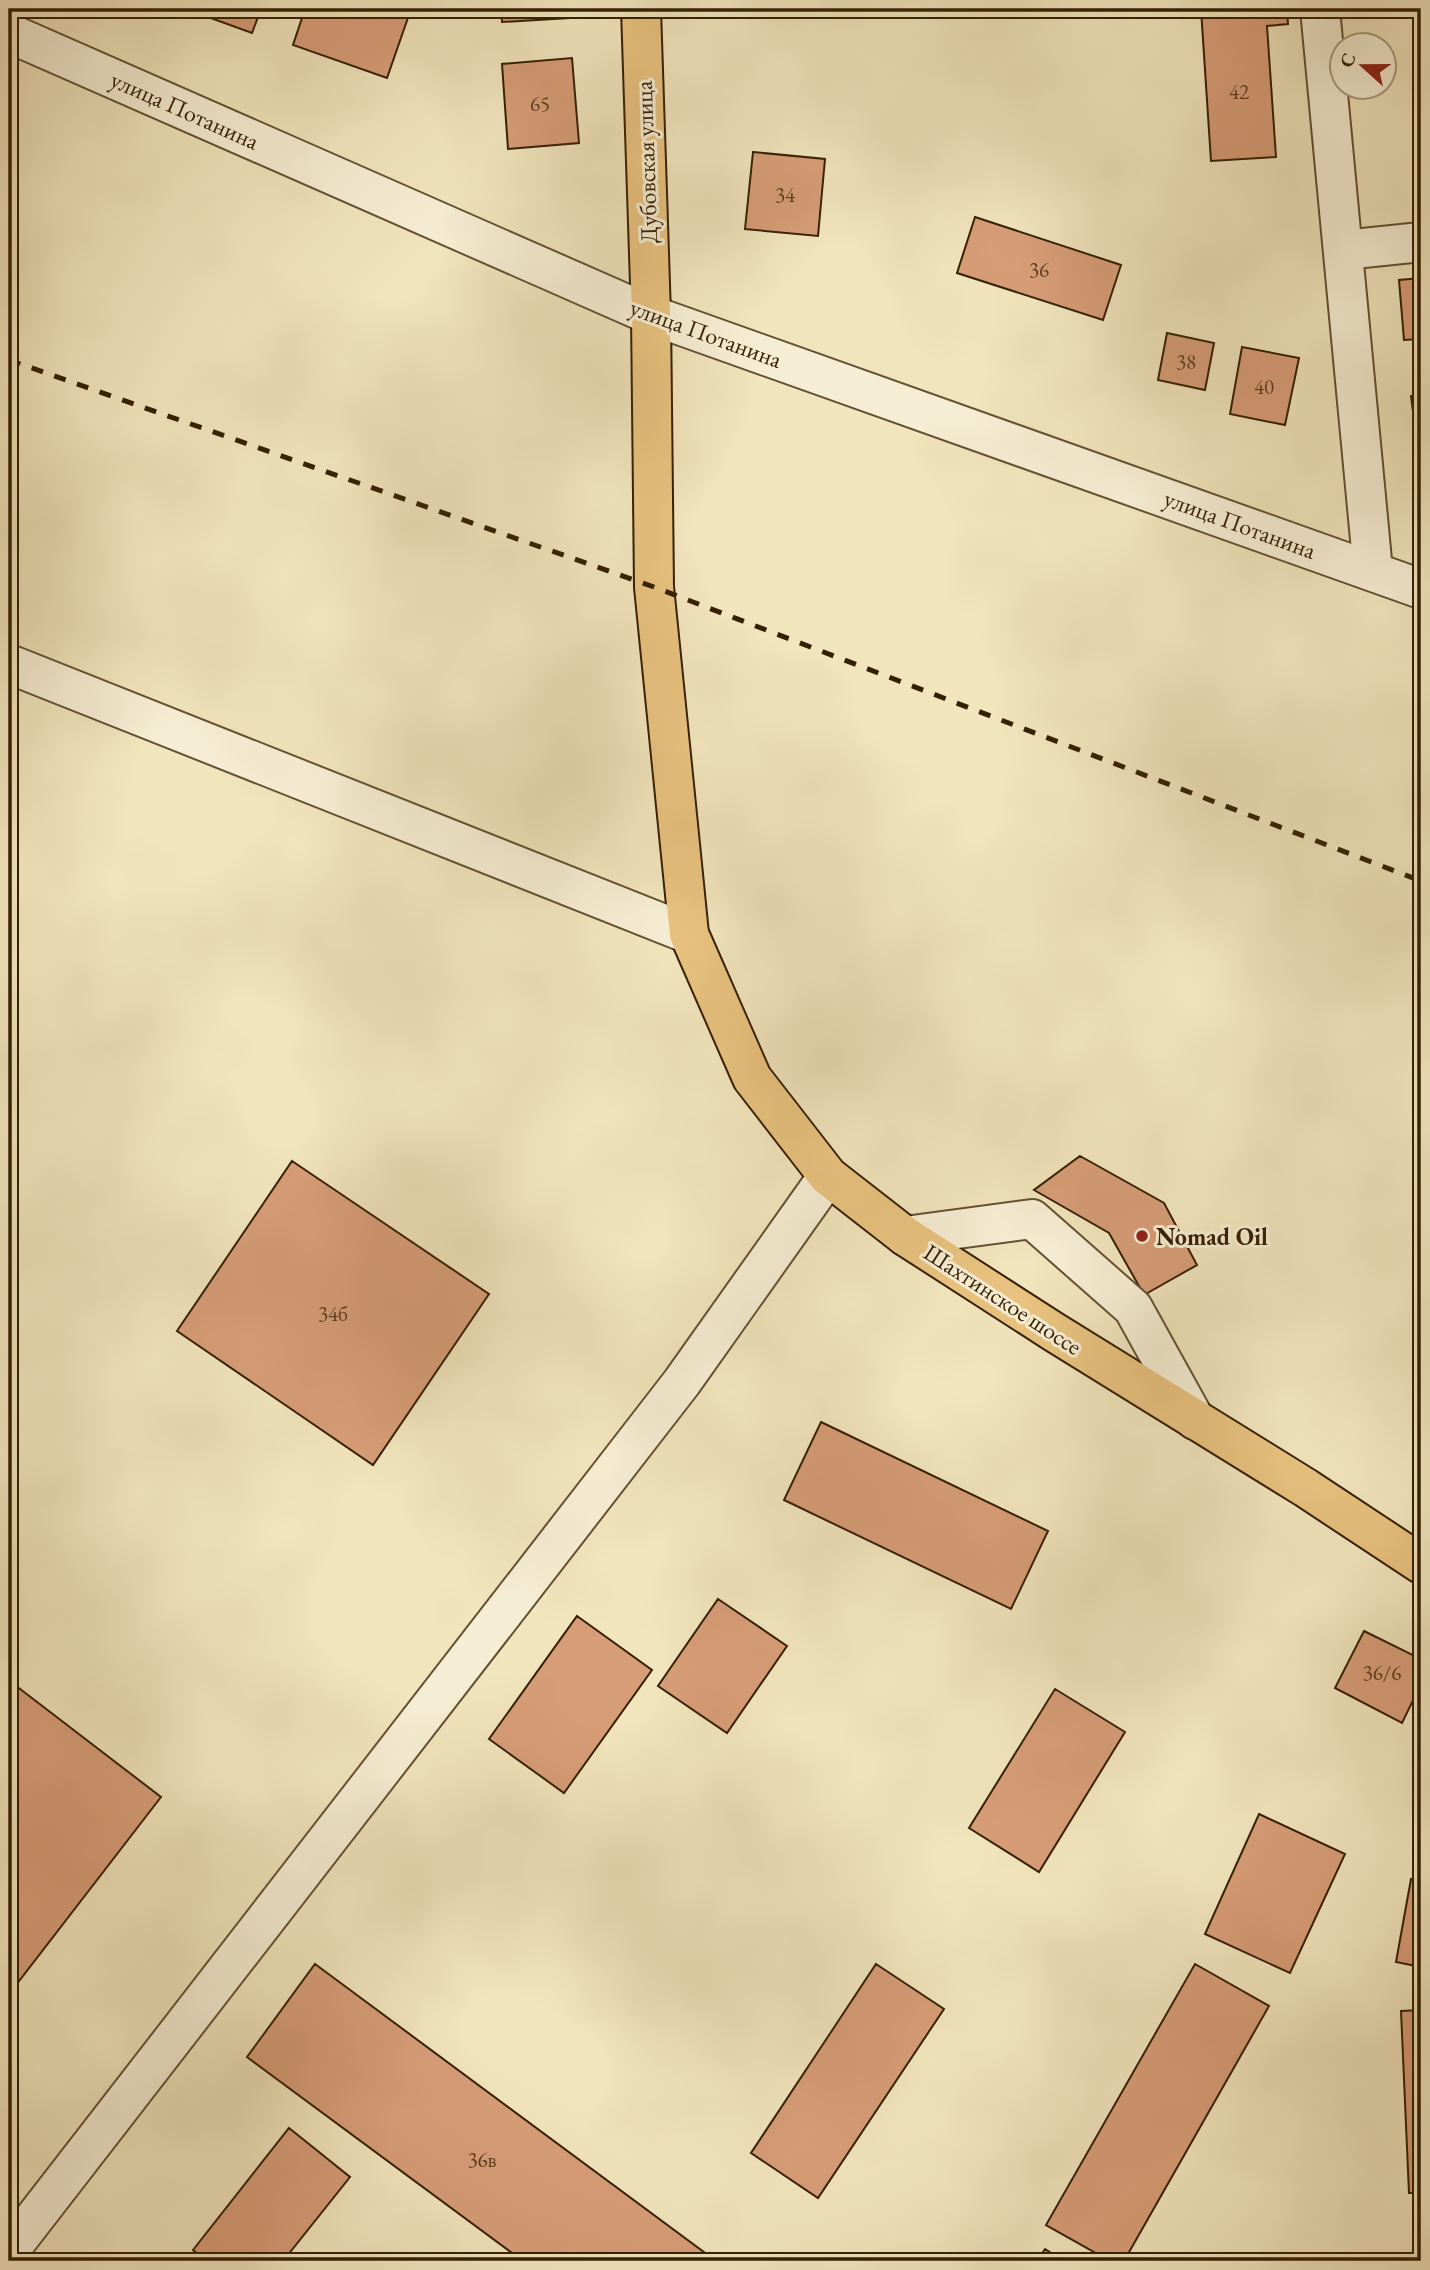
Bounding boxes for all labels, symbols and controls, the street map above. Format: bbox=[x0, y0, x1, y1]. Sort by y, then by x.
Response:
north arrow bbox=[1328, 32, 1398, 102]
text: С bbox=[1334, 49, 1362, 71]
street label: улица Потанина bbox=[106, 63, 264, 157]
house number: 42 bbox=[1229, 78, 1249, 105]
street label: Дубовская улица bbox=[628, 80, 664, 244]
house number: 65 bbox=[530, 90, 550, 117]
house number: 34 bbox=[775, 181, 796, 208]
house number: 36 bbox=[1029, 256, 1049, 283]
street label: улица Потанина bbox=[626, 291, 787, 375]
house number: 38 bbox=[1176, 348, 1196, 375]
house number: 40 bbox=[1254, 373, 1274, 400]
street label: улица Потанина bbox=[1160, 482, 1321, 566]
place label: Nomad Oil bbox=[1156, 1221, 1268, 1252]
marker: Nomad Oil bbox=[1134, 1228, 1150, 1244]
street label: Шахтинское шоссе bbox=[918, 1236, 1088, 1362]
house number: 34б bbox=[318, 1300, 348, 1327]
house number: 36/6 bbox=[1363, 1659, 1401, 1686]
house number: 36в bbox=[467, 2146, 497, 2173]

